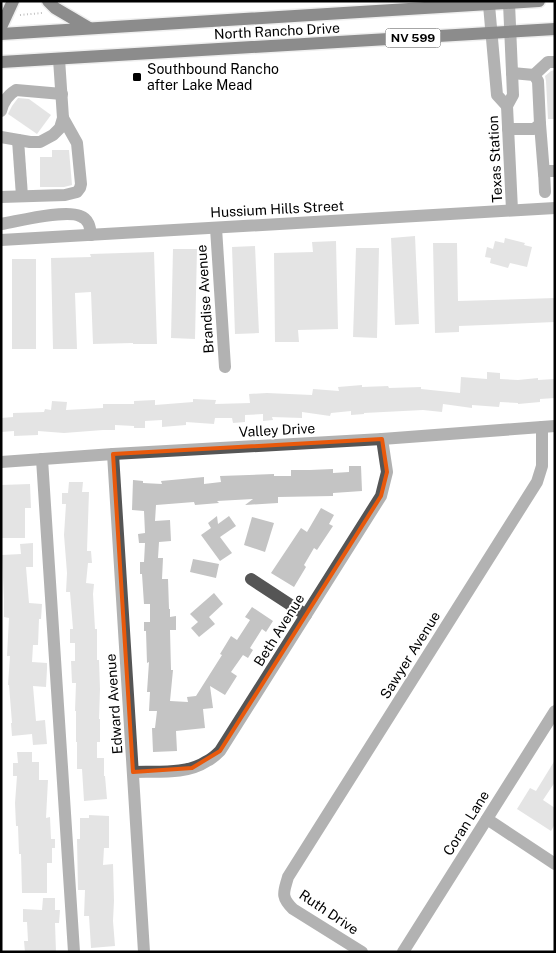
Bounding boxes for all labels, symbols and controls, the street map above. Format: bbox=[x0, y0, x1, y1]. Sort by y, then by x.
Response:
street label: North Rancho Drive bbox=[214, 20, 340, 42]
road number: NV 599 bbox=[386, 28, 440, 48]
place label: Southbound Rancho after Lake Mead bbox=[147, 61, 279, 93]
marker: Southbound Rancho after Lake Mead bbox=[131, 71, 143, 83]
street label: Texas Station bbox=[485, 115, 505, 203]
street label: Hussium Hills Street bbox=[210, 198, 344, 220]
street label: Brandise Avenue bbox=[193, 244, 217, 354]
street label: Valley Drive bbox=[238, 420, 316, 440]
street label: Beth Avenue bbox=[250, 591, 308, 669]
street label: Sawyer Avenue bbox=[377, 608, 443, 702]
street label: Edward Avenue bbox=[103, 653, 125, 755]
street label: Coran Lane bbox=[440, 788, 492, 858]
street label: Ruth Drive bbox=[296, 886, 362, 938]

